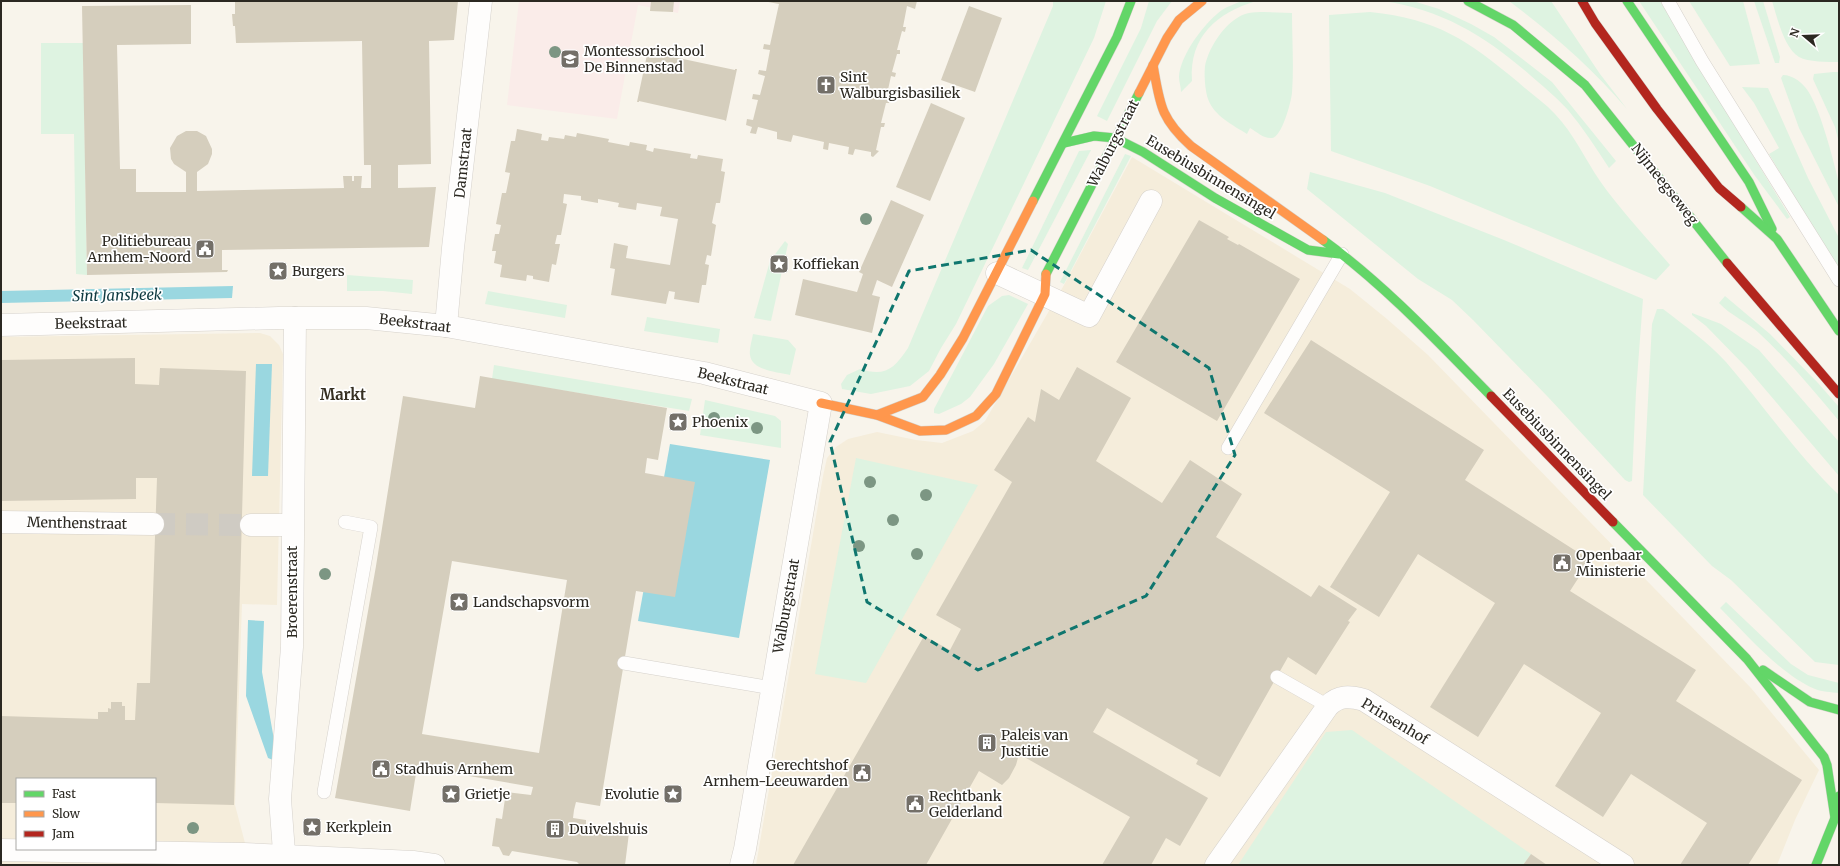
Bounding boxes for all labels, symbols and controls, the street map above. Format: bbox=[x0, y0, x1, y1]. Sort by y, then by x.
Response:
north arrow bbox=[1784, 16, 1824, 56]
text: N bbox=[1787, 26, 1803, 39]
place label: Montessorischool De Binnenstad bbox=[584, 42, 705, 76]
school or university icon: Montessorischool De Binnenstad bbox=[559, 48, 581, 70]
place label: Sint Walburgisbasiliek bbox=[839, 68, 961, 102]
church icon: Sint Walburgisbasiliek bbox=[815, 74, 837, 96]
street label: Walburgstraat bbox=[1083, 96, 1143, 191]
street label: Damstraat bbox=[450, 126, 476, 199]
street label: Eusebiusbinnensingel bbox=[1143, 131, 1280, 223]
street label: Nijmeegseweg bbox=[1628, 140, 1703, 229]
place label: Politiebureau Arnhem-Noord bbox=[86, 232, 192, 266]
public building icon: Politiebureau Arnhem-Noord bbox=[194, 238, 216, 260]
place icon: Koffiekan bbox=[768, 253, 790, 275]
place label: Koffiekan bbox=[793, 255, 859, 273]
place icon: Burgers bbox=[267, 260, 289, 282]
place label: Burgers bbox=[292, 262, 345, 280]
water label: Sint Jansbeek bbox=[72, 285, 163, 305]
street label: Beekstraat bbox=[378, 310, 453, 336]
street label: Beekstraat bbox=[55, 313, 128, 333]
street label: Beekstraat bbox=[696, 363, 771, 399]
street label: Eusebiusbinnensingel bbox=[1499, 384, 1615, 504]
district label: Markt bbox=[320, 385, 366, 404]
place icon: Phoenix bbox=[667, 411, 689, 433]
place label: Phoenix bbox=[692, 413, 749, 431]
street label: Menthenstraat bbox=[27, 513, 128, 533]
street label: Broerenstraat bbox=[283, 545, 301, 638]
place label: Openbaar Ministerie bbox=[1576, 546, 1646, 580]
public building icon: Openbaar Ministerie bbox=[1551, 552, 1573, 574]
street label: Walburgstraat bbox=[769, 557, 803, 656]
place icon: Landschapsvorm bbox=[448, 591, 470, 613]
place label: Landschapsvorm bbox=[473, 593, 589, 611]
street label: Prinsenhof bbox=[1358, 694, 1432, 748]
place label: Paleis van Justitie bbox=[1000, 726, 1068, 760]
building icon: Paleis van Justitie bbox=[976, 732, 998, 754]
place label: Gerechtshof Arnhem-Leeuwarden bbox=[702, 756, 849, 790]
public building icon: Stadhuis Arnhem bbox=[370, 758, 392, 780]
place label: Stadhuis Arnhem bbox=[395, 760, 513, 778]
public building icon: Gerechtshof Arnhem-Leeuwarden bbox=[851, 762, 873, 784]
legend bbox=[16, 778, 156, 850]
place icon: Grietje bbox=[440, 783, 462, 805]
place icon: Evolutie bbox=[662, 783, 684, 805]
place label: Grietje bbox=[465, 785, 510, 803]
place label: Evolutie bbox=[604, 785, 659, 803]
text: Fast bbox=[52, 786, 76, 801]
place label: Rechtbank Gelderland bbox=[929, 787, 1003, 821]
public building icon: Rechtbank Gelderland bbox=[904, 793, 926, 815]
text: Slow bbox=[52, 806, 81, 821]
place icon: Kerkplein bbox=[301, 816, 323, 838]
place label: Kerkplein bbox=[326, 818, 392, 836]
building icon: Duivelshuis bbox=[544, 818, 566, 840]
place label: Duivelshuis bbox=[569, 820, 648, 838]
text: Jam bbox=[51, 826, 75, 841]

